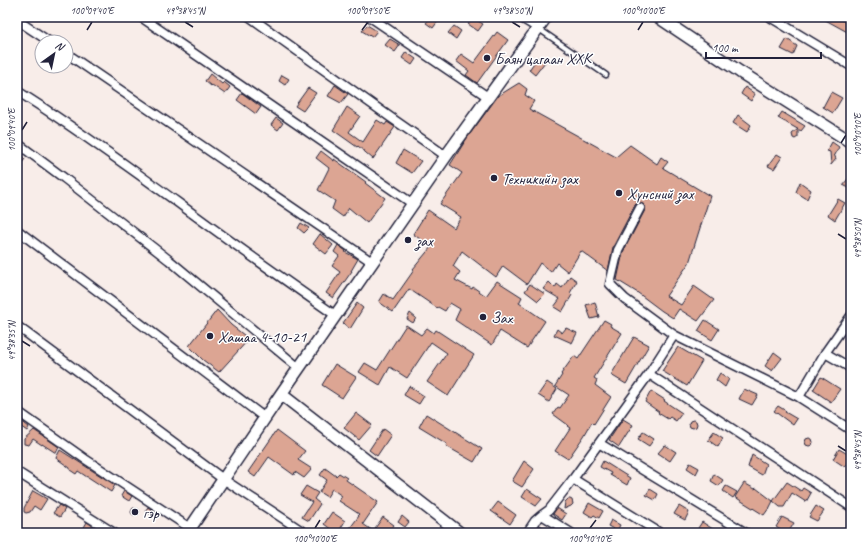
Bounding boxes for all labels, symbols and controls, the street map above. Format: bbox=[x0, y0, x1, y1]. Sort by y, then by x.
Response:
text: 100°09'40"E bbox=[70, 4, 115, 17]
text: 49°38'45"N bbox=[165, 4, 207, 17]
text: 100°09'50"E bbox=[346, 4, 391, 17]
text: 49°38'50"N bbox=[492, 4, 534, 17]
text: 100°10'00"E bbox=[621, 4, 666, 17]
north arrow bbox=[34, 34, 74, 74]
scale bar bbox=[706, 34, 821, 60]
text: N bbox=[53, 38, 68, 55]
text: 100 m bbox=[712, 40, 739, 56]
place label: Баян цагаан ХХК bbox=[495, 49, 594, 69]
marker: Баян цагаан ХХК bbox=[482, 53, 492, 63]
text: 100°09'40"E bbox=[5, 107, 18, 152]
text: 100°10'10"E bbox=[851, 112, 864, 157]
place label: Техникийн зах bbox=[502, 169, 579, 189]
marker: Техникийн зах bbox=[489, 173, 499, 183]
place label: Хүнсний зах bbox=[627, 184, 695, 204]
marker: Хүнсний зах bbox=[614, 188, 624, 198]
text: 49°38'50"N bbox=[851, 217, 864, 259]
place label: зах bbox=[414, 231, 434, 251]
marker: зах bbox=[403, 235, 413, 245]
place label: Зах bbox=[491, 308, 514, 328]
marker: Зах bbox=[478, 312, 488, 322]
text: 49°38'35"N bbox=[5, 319, 18, 361]
place label: Хашаа 4-10-21 bbox=[218, 327, 307, 347]
marker: Хашаа 4-10-21 bbox=[205, 331, 215, 341]
text: 49°38'45"N bbox=[851, 429, 864, 471]
place label: гэр bbox=[143, 503, 160, 523]
marker: гэр bbox=[130, 507, 140, 517]
text: 100°10'00"E bbox=[293, 532, 338, 545]
text: 100°10'10"E bbox=[568, 532, 613, 545]

